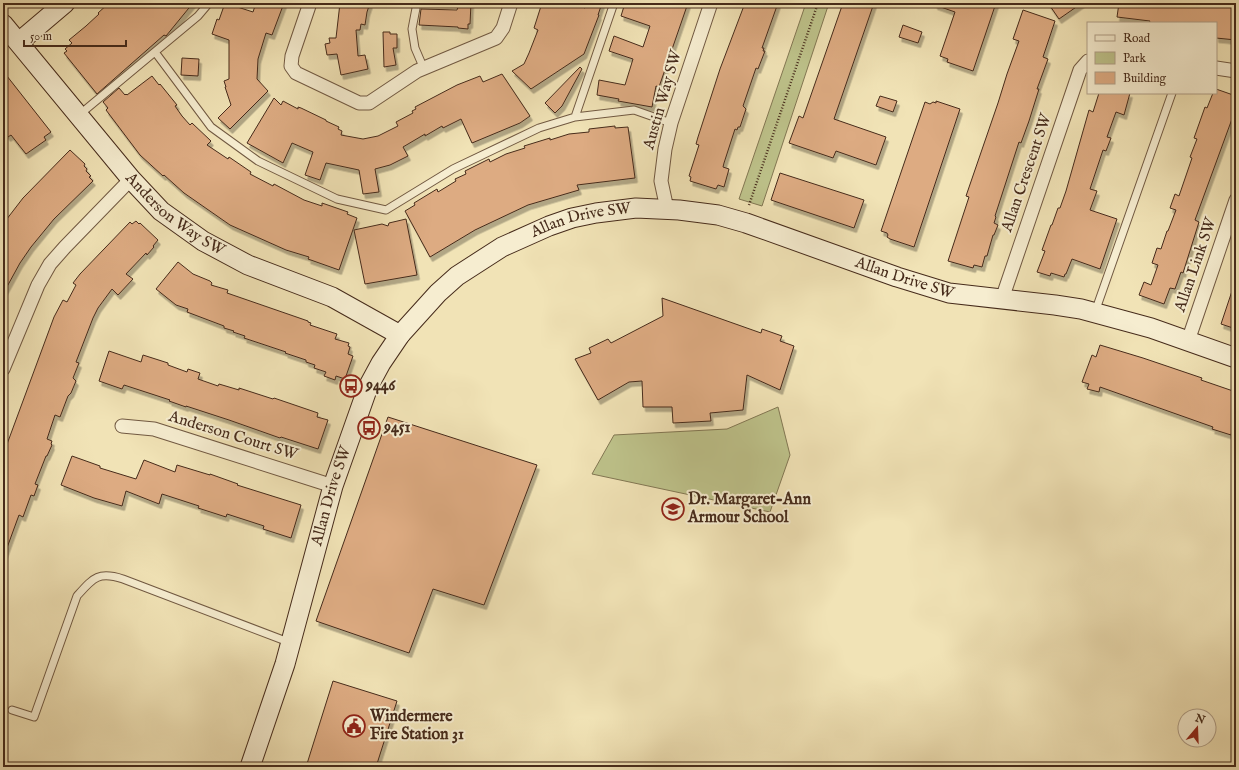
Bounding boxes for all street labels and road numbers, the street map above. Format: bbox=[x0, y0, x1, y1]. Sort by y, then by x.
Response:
street label: Austin Way SW bbox=[639, 47, 687, 153]
street label: Allan Crescent SW bbox=[997, 110, 1057, 236]
street label: Anderson Way SW bbox=[120, 168, 229, 261]
street label: Allan Drive SW bbox=[527, 199, 633, 243]
street label: Allan Link SW bbox=[1170, 215, 1222, 316]
street label: Allan Drive SW bbox=[851, 252, 957, 304]
street label: Anderson Court SW bbox=[165, 407, 301, 465]
street label: Allan Drive SW bbox=[307, 443, 356, 549]

